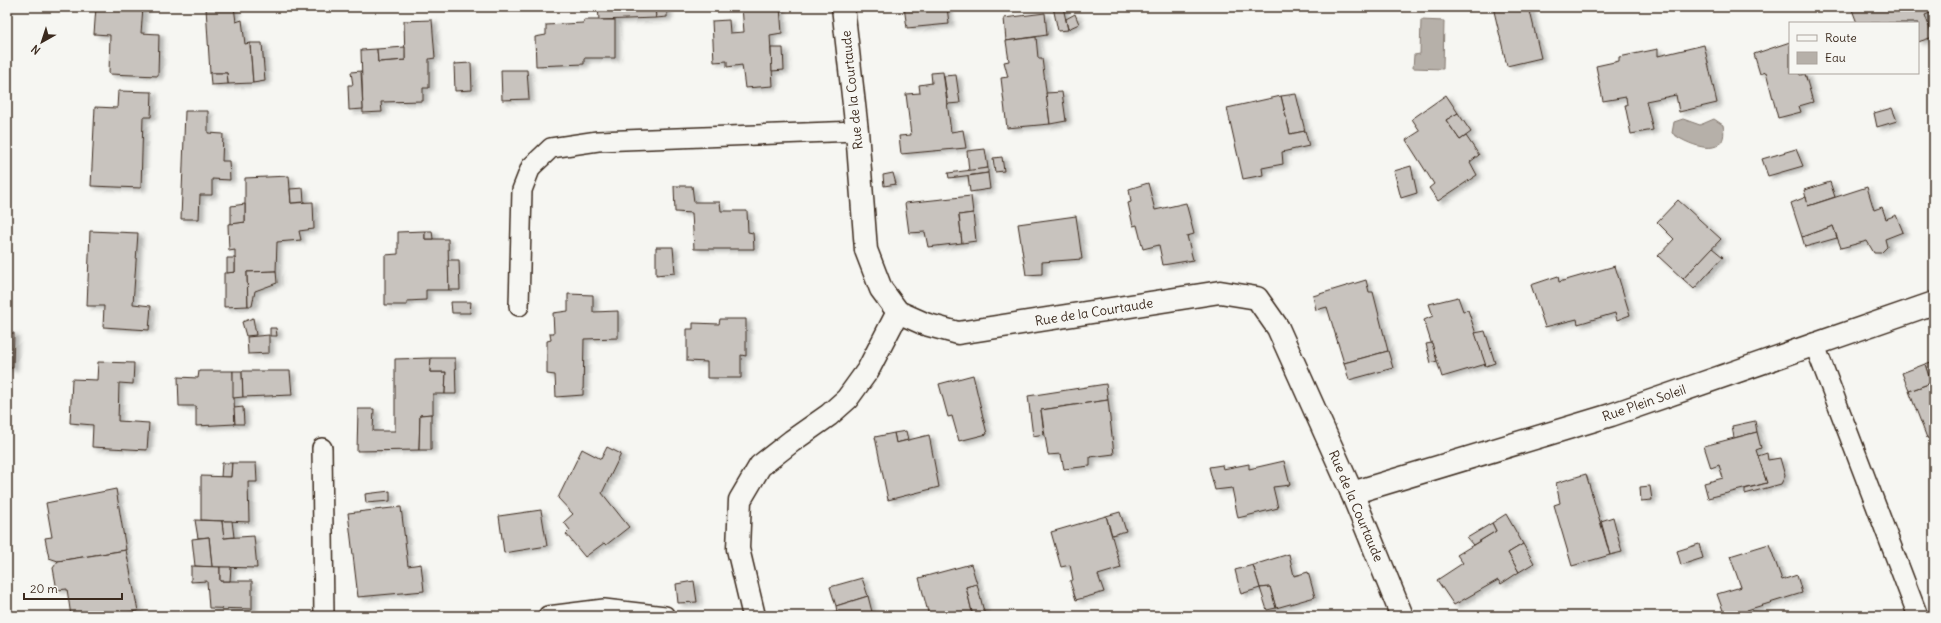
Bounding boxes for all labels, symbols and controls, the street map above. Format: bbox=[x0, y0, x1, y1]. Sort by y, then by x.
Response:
north arrow bbox=[22, 22, 62, 62]
legend bbox=[1789, 22, 1919, 74]
street label: Rue de la Courtaude bbox=[837, 30, 867, 150]
text: Route bbox=[1825, 30, 1857, 45]
text: N bbox=[28, 42, 43, 58]
text: Eau bbox=[1825, 50, 1846, 65]
street label: Rue de la Courtaude bbox=[1034, 294, 1154, 330]
street label: Rue Plein Soleil bbox=[1600, 381, 1688, 425]
street label: Rue de la Courtaude bbox=[1325, 448, 1387, 564]
scale bar bbox=[24, 575, 122, 601]
text: 20 m bbox=[30, 581, 58, 596]

